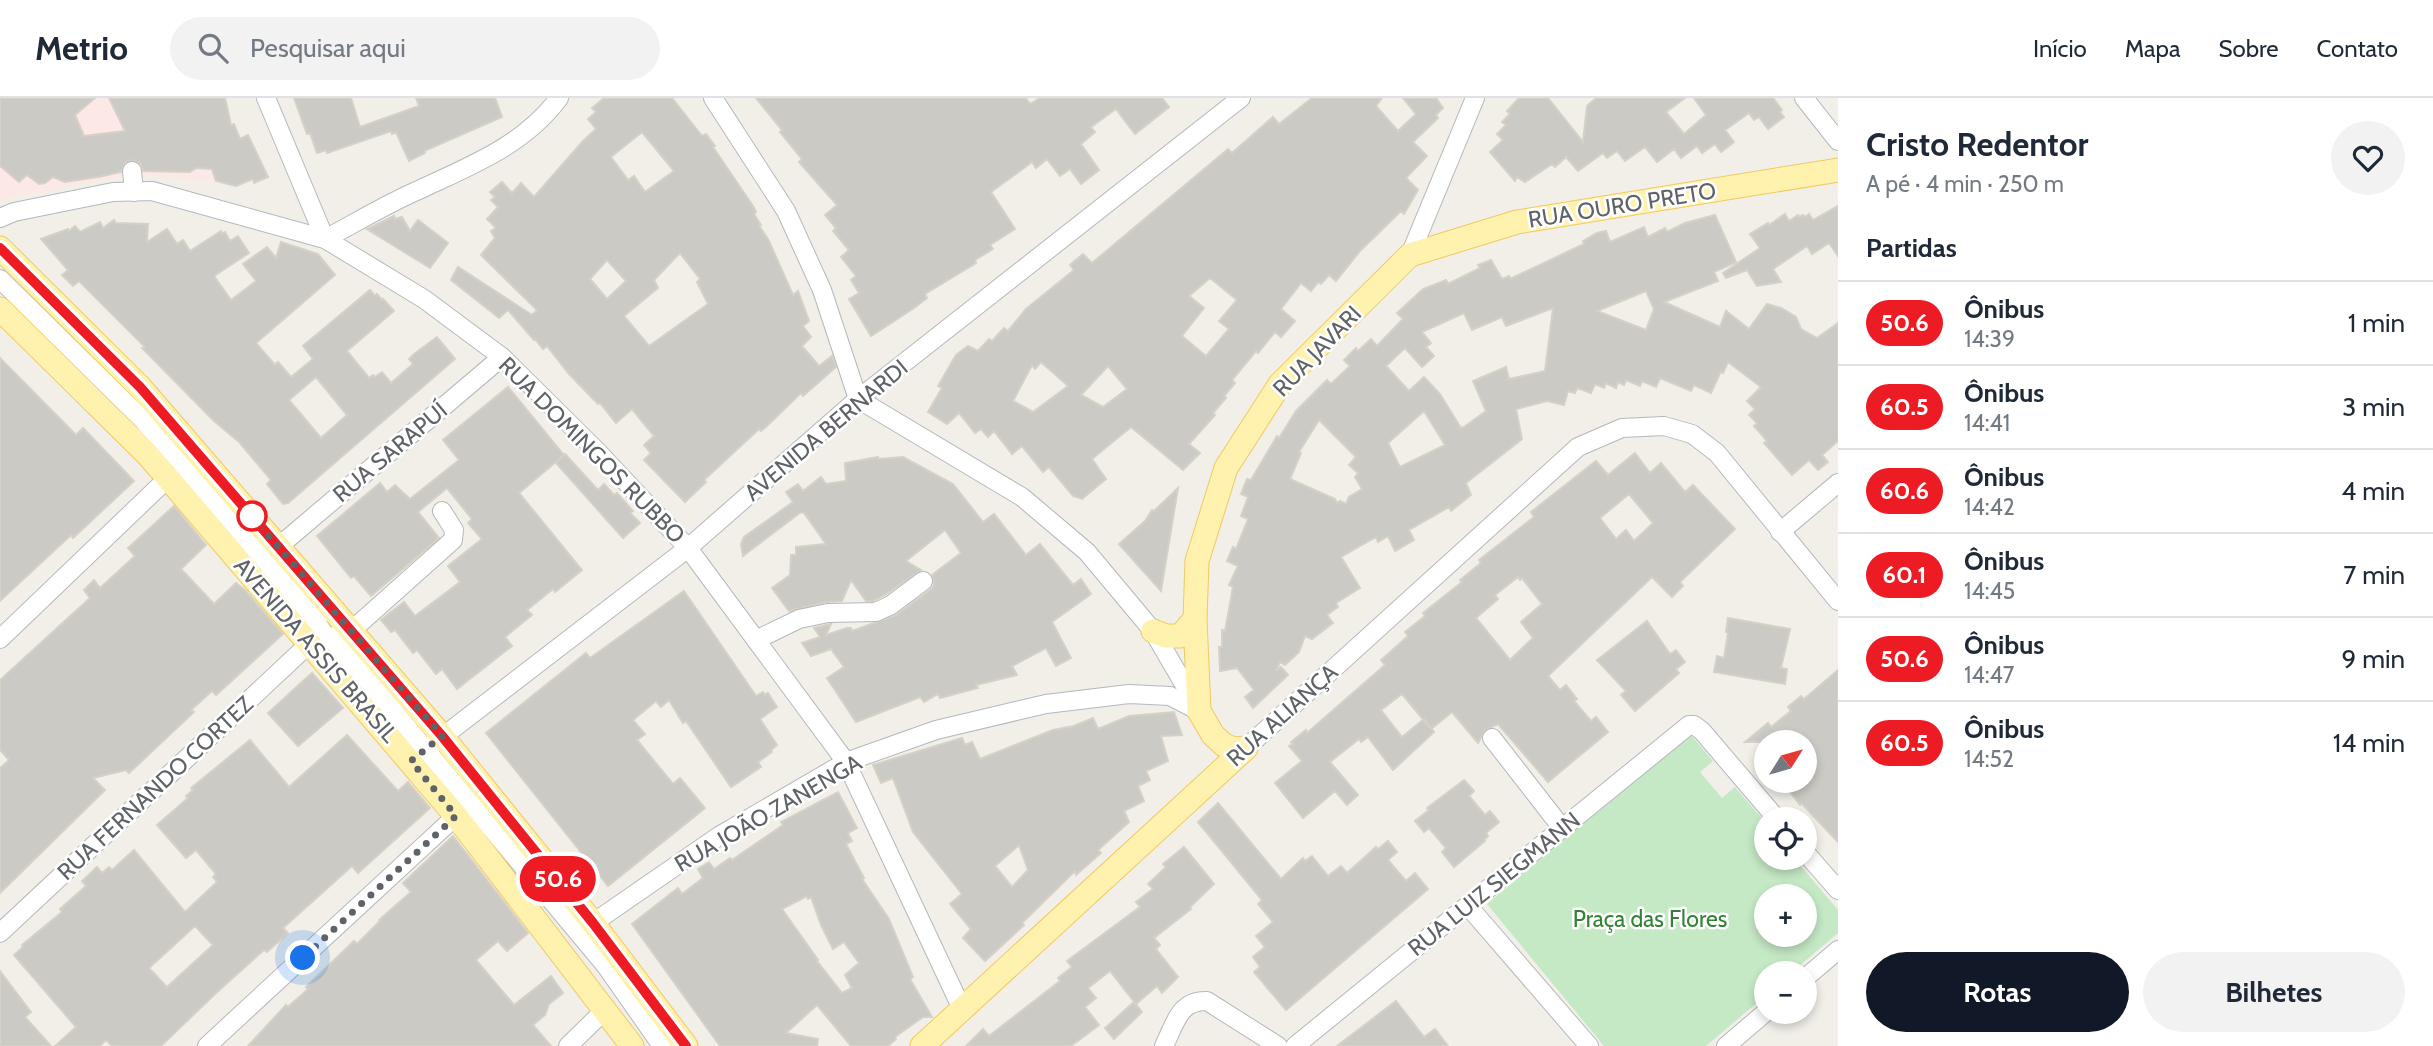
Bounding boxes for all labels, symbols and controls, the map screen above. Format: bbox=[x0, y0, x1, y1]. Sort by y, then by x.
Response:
search box bbox=[170, 17, 660, 80]
text: Metrio bbox=[35, 28, 128, 68]
icon: search bbox=[194, 29, 232, 67]
text: Pesquisar aqui bbox=[250, 32, 406, 64]
text: Início bbox=[2033, 34, 2087, 63]
text: Mapa bbox=[2125, 34, 2180, 63]
text: Sobre bbox=[2218, 34, 2279, 63]
text: Contato bbox=[2317, 34, 2398, 63]
button: heart bbox=[2331, 121, 2405, 195]
text: Cristo Redentor bbox=[1866, 124, 2088, 164]
text: A pé · 4 min · 250 m bbox=[1866, 170, 2064, 198]
street label: RUA OURO PRETO bbox=[1526, 176, 1718, 234]
text: Partidas bbox=[1866, 232, 1957, 264]
text: Ônibus bbox=[1964, 293, 2044, 325]
street label: RUA JAVARI bbox=[1267, 300, 1367, 402]
text: 1 min bbox=[2348, 307, 2405, 339]
text: 50.6 bbox=[1880, 308, 1929, 337]
text: 14:39 bbox=[1964, 325, 2015, 353]
street label: RUA DOMINGOS RUBBO bbox=[493, 351, 691, 549]
street label: AVENIDA BERNARDI bbox=[739, 353, 913, 507]
text: Ônibus bbox=[1964, 377, 2044, 409]
text: 3 min bbox=[2342, 391, 2405, 423]
text: 60.5 bbox=[1880, 392, 1929, 421]
street label: RUA SARAPUÍ bbox=[326, 395, 453, 508]
text: 14:41 bbox=[1964, 409, 2010, 437]
text: Ônibus bbox=[1964, 461, 2044, 493]
text: 4 min bbox=[2341, 475, 2405, 507]
text: 60.6 bbox=[1880, 476, 1929, 505]
text: 14:42 bbox=[1964, 493, 2015, 521]
unlabelled marker bbox=[237, 501, 267, 531]
text: Ônibus bbox=[1964, 545, 2044, 577]
street label: AVENIDA ASSIS BRASIL bbox=[228, 552, 404, 749]
text: 7 min bbox=[2343, 559, 2405, 591]
text: 60.1 bbox=[1883, 560, 1926, 589]
text: 14:45 bbox=[1964, 577, 2015, 605]
text: Ônibus bbox=[1964, 629, 2044, 661]
text: 9 min bbox=[2342, 643, 2405, 675]
text: 50.6 bbox=[1880, 644, 1929, 673]
street label: RUA ALIANÇA bbox=[1221, 658, 1343, 772]
text: 14:47 bbox=[1964, 661, 2014, 689]
street label: RUA FERNANDO CORTEZ bbox=[51, 690, 259, 886]
text: Ônibus bbox=[1964, 713, 2044, 745]
text: 14 min bbox=[2333, 727, 2405, 759]
text: 60.5 bbox=[1880, 728, 1929, 757]
north arrow bbox=[1754, 730, 1816, 793]
map controls bbox=[1754, 730, 1817, 1024]
text: 14:52 bbox=[1964, 745, 2014, 773]
street label: RUA JOÃO ZANENGA bbox=[670, 748, 866, 878]
street label: RUA LUIZ SIEGMANN bbox=[1402, 806, 1586, 962]
button: locate bbox=[1754, 807, 1817, 870]
line badge: 50.6 bbox=[509, 856, 607, 902]
text: 50.6 bbox=[534, 864, 582, 893]
button: + bbox=[1754, 884, 1817, 947]
park label: Praça das Flores bbox=[1573, 905, 1727, 933]
your location bbox=[285, 940, 320, 975]
button: Rotas bbox=[1866, 952, 2129, 1032]
button: Bilhetes bbox=[2143, 952, 2405, 1032]
button: − bbox=[1754, 961, 1817, 1024]

